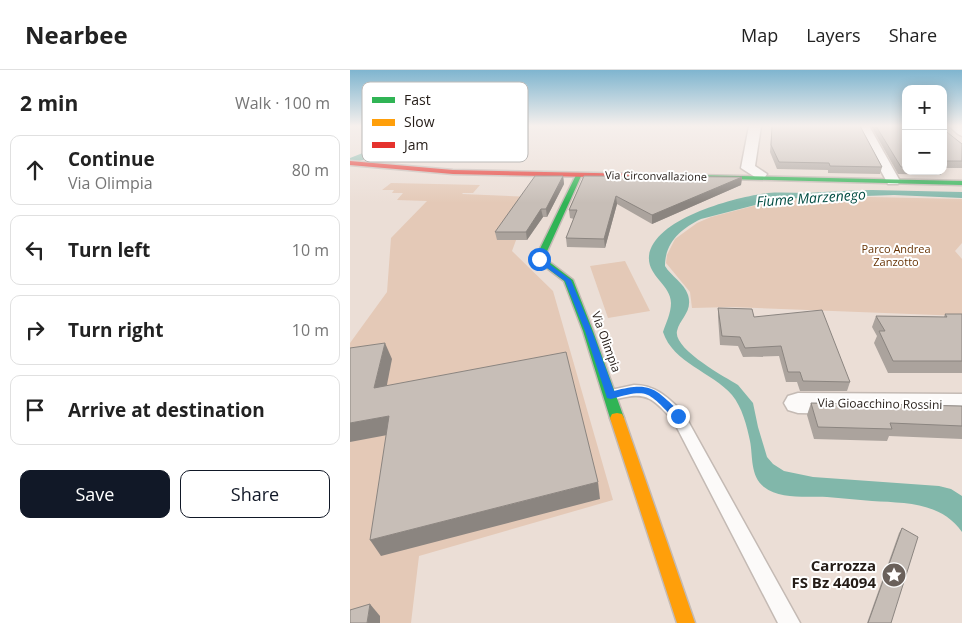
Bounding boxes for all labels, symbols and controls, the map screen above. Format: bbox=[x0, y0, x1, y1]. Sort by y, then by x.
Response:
text: Nearbee bbox=[25, 18, 128, 51]
text: Map bbox=[741, 23, 778, 47]
text: Layers bbox=[806, 23, 861, 47]
text: Share bbox=[889, 23, 937, 47]
legend bbox=[362, 82, 528, 162]
map controls bbox=[902, 85, 947, 175]
button: + bbox=[902, 85, 947, 130]
text: 2 min bbox=[20, 89, 78, 117]
text: Fast bbox=[404, 90, 431, 109]
text: Walk · 100 m bbox=[235, 92, 330, 114]
text: Slow bbox=[404, 112, 435, 131]
button: − bbox=[902, 130, 947, 175]
text: Jam bbox=[402, 135, 429, 154]
text: Continue bbox=[68, 146, 155, 172]
icon: ahead bbox=[21, 156, 49, 184]
text: 80 m bbox=[292, 159, 329, 181]
street label: Via Circonvallazione bbox=[605, 167, 707, 184]
text: Via Olimpia bbox=[68, 172, 153, 194]
water label: Fiume Marzenego bbox=[756, 184, 866, 211]
icon: left bbox=[21, 236, 49, 264]
text: Turn left bbox=[68, 237, 150, 263]
text: 10 m bbox=[292, 239, 329, 261]
park label: Parco Andrea Zanzotto bbox=[861, 241, 931, 269]
route start bbox=[528, 248, 551, 271]
street label: Via Olimpia bbox=[588, 309, 625, 375]
icon: right bbox=[21, 316, 49, 344]
text: Turn right bbox=[68, 317, 163, 343]
text: 10 m bbox=[292, 319, 329, 341]
street label: Via Gioacchino Rossini bbox=[818, 394, 942, 413]
icon: arrive bbox=[21, 396, 49, 424]
text: Arrive at destination bbox=[68, 397, 265, 423]
route end bbox=[667, 405, 690, 428]
button: Save bbox=[20, 470, 170, 518]
button: Share bbox=[180, 470, 330, 518]
place label: Carrozza FS Bz 44094 bbox=[791, 555, 876, 592]
place icon: Carrozza FS Bz 44094 bbox=[881, 562, 907, 588]

